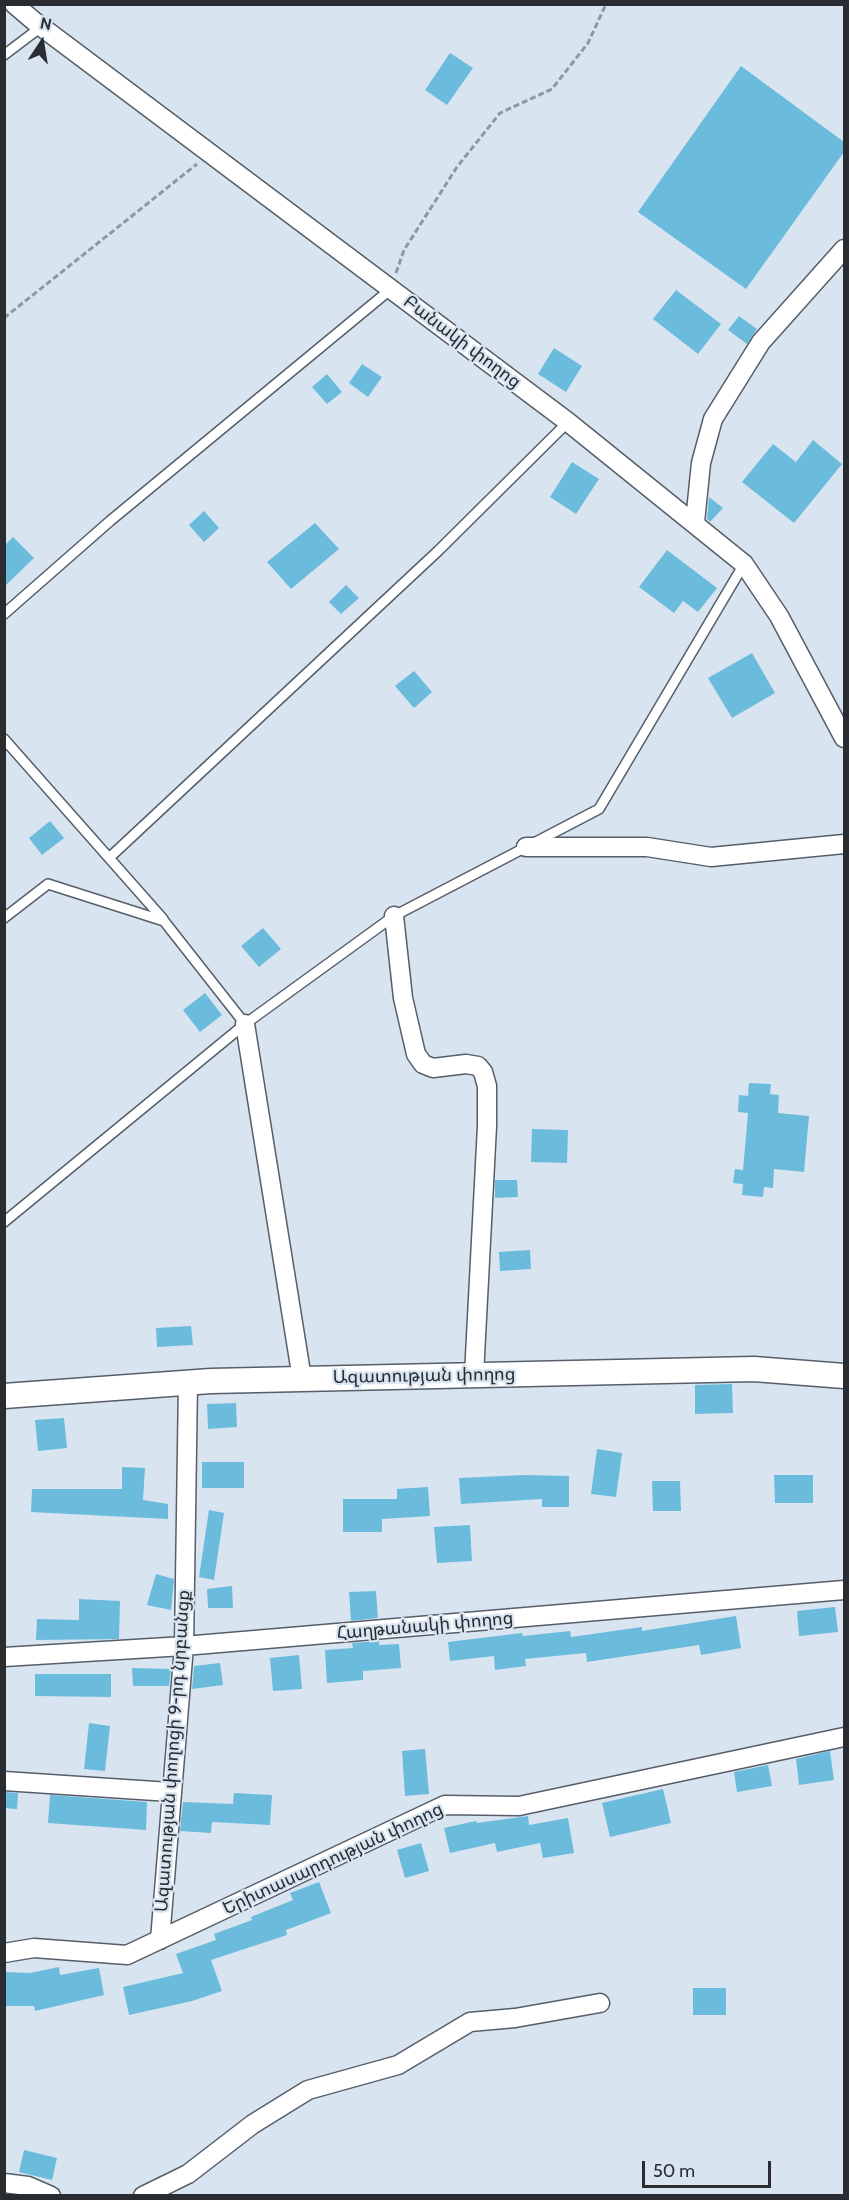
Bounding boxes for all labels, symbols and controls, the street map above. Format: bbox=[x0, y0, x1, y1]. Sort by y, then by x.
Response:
north arrow bbox=[12, 12, 72, 72]
text: N bbox=[38, 13, 53, 34]
street label: Բանակի փողոց bbox=[399, 291, 525, 393]
street label: Ազատության փողոց bbox=[332, 1364, 516, 1388]
street label: Ազատության փողոցի 9-րդ նրբանցք bbox=[151, 1589, 195, 1913]
street label: Հաղթանակի փողոց bbox=[336, 1608, 514, 1644]
street label: Երիտասարդության փողոց bbox=[219, 1798, 447, 1920]
scale bar bbox=[645, 2149, 774, 2187]
text: 50 m bbox=[653, 2160, 695, 2182]

